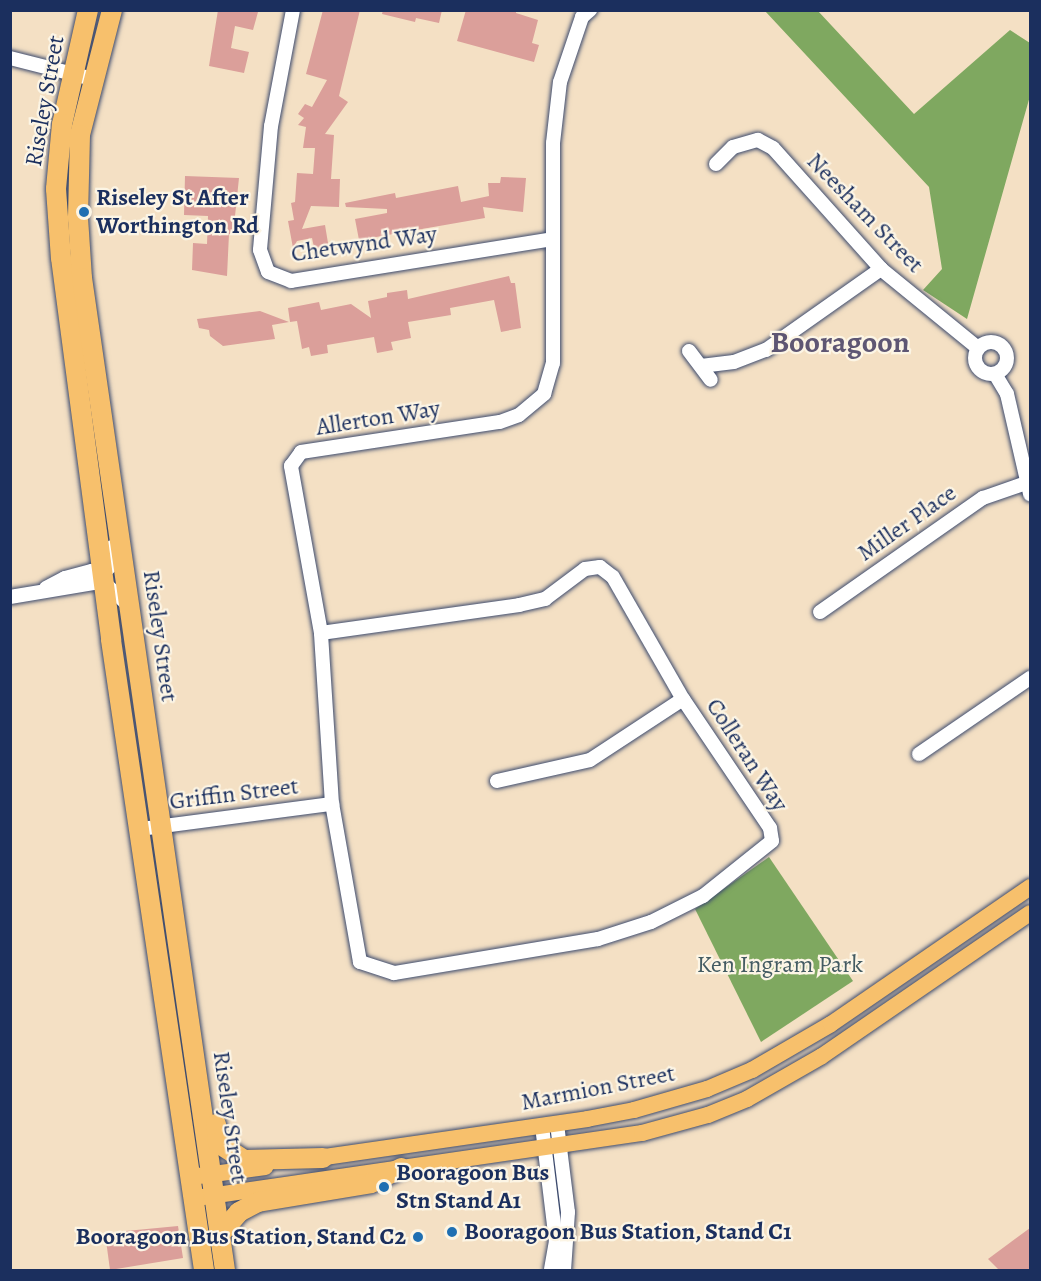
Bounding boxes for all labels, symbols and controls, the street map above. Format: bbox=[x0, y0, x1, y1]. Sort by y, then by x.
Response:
street label: Riseley Street bbox=[19, 33, 71, 169]
street label: Neesham Street bbox=[801, 147, 929, 279]
place label: Riseley St After Worthington Rd bbox=[96, 184, 259, 240]
marker: Riseley St After Worthington Rd bbox=[77, 205, 91, 219]
street label: Chetwynd Way bbox=[289, 220, 439, 268]
district label: Booragoon bbox=[770, 324, 910, 360]
street label: Allerton Way bbox=[314, 394, 442, 442]
street label: Miller Place bbox=[852, 478, 962, 568]
street label: Riseley Street bbox=[137, 568, 183, 704]
street label: Colleran Way bbox=[700, 693, 794, 817]
street label: Griffin Street bbox=[168, 772, 300, 816]
park label: Ken Ingram Park bbox=[697, 951, 863, 979]
street label: Riseley Street bbox=[207, 1049, 253, 1185]
street label: Marmion Street bbox=[519, 1059, 677, 1117]
place label: Booragoon Bus Stn Stand A1 bbox=[396, 1159, 549, 1215]
marker: Booragoon Bus Stn Stand A1 bbox=[377, 1180, 391, 1194]
place label: Booragoon Bus Station, Stand C1 bbox=[464, 1218, 792, 1246]
place label: Booragoon Bus Station, Stand C2 bbox=[75, 1223, 406, 1251]
marker: Booragoon Bus Station, Stand C1 bbox=[445, 1225, 459, 1239]
marker: Booragoon Bus Station, Stand C2 bbox=[411, 1230, 425, 1244]

